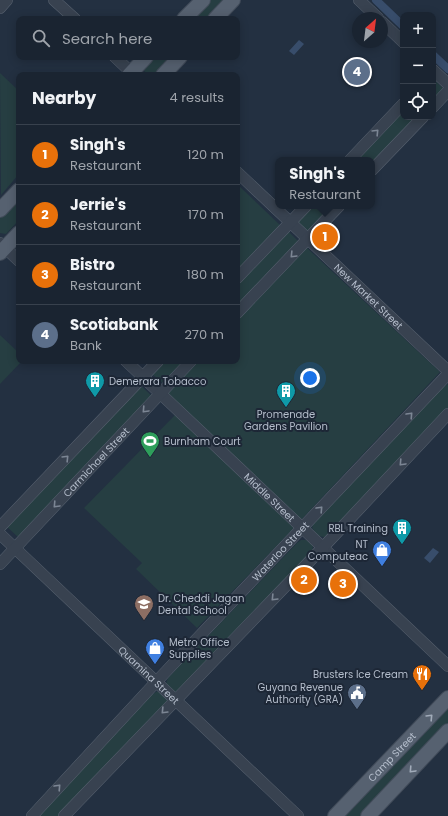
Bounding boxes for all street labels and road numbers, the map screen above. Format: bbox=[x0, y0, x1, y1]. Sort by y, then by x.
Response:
street label: New Market Street bbox=[330, 260, 407, 333]
street label: Carmichael Street bbox=[60, 424, 133, 501]
street label: Middle Street bbox=[241, 470, 299, 526]
street label: Waterloo Street bbox=[248, 518, 313, 585]
street label: Quamina Street bbox=[115, 643, 183, 708]
street label: Camp Street bbox=[365, 729, 420, 785]

